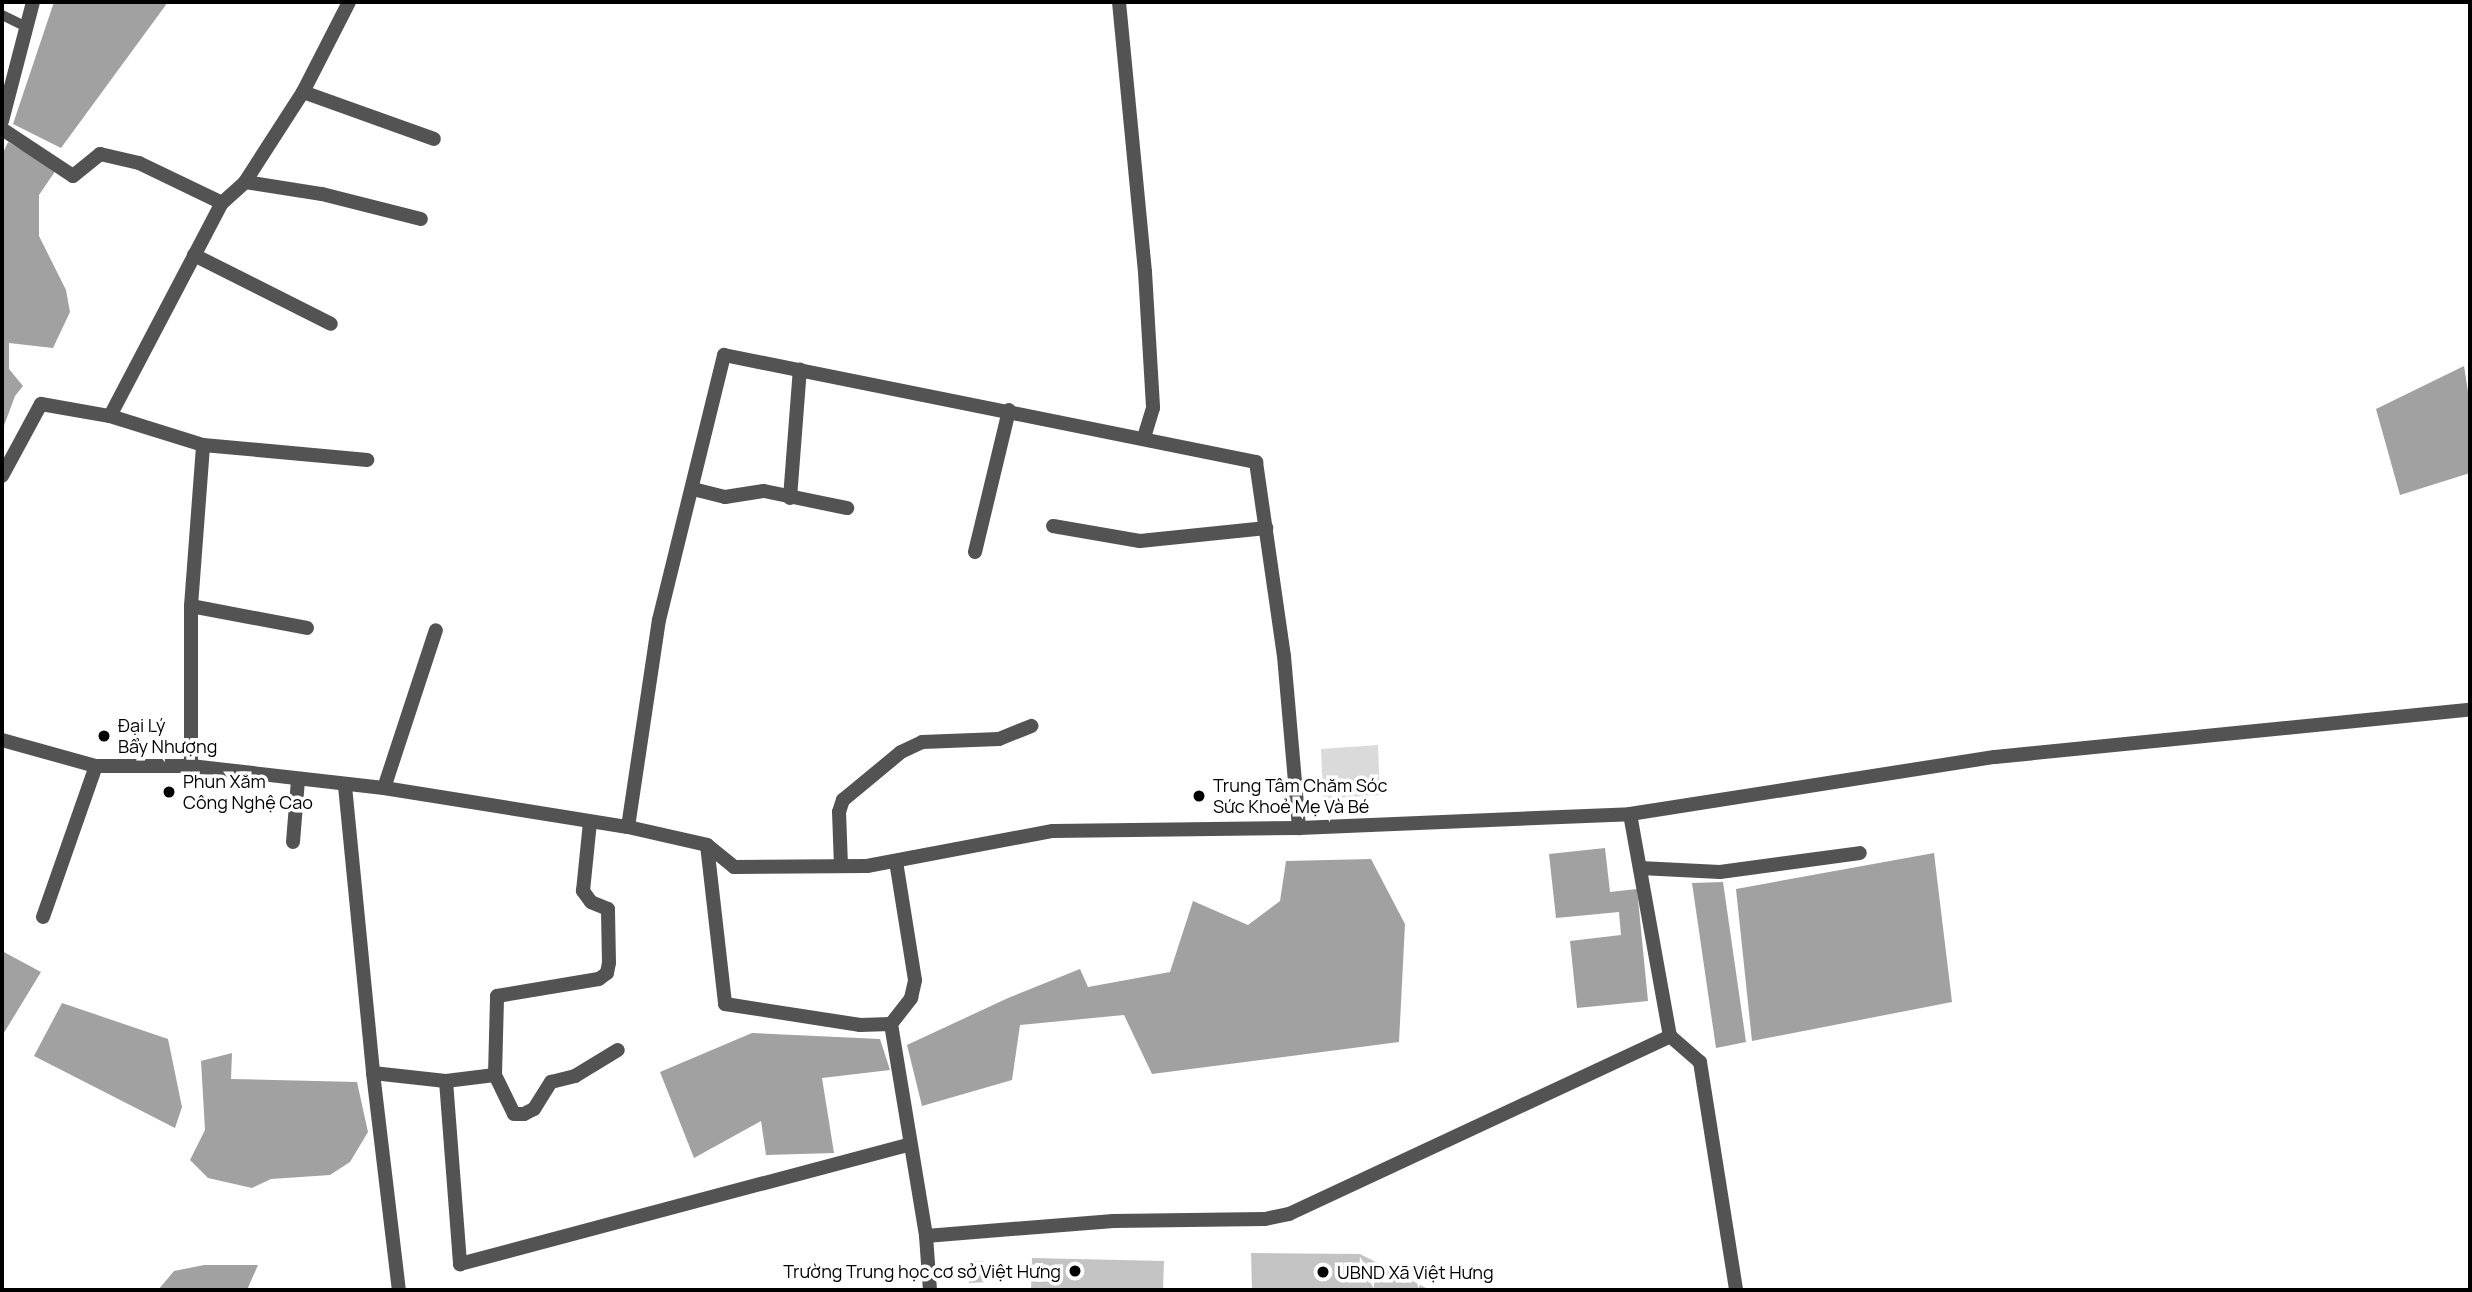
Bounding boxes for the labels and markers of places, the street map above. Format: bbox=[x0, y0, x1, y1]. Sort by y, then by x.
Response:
place label: Đại Lý Bẩy Nhượng bbox=[118, 715, 217, 758]
marker: Đại Lý Bẩy Nhượng bbox=[96, 728, 112, 744]
place label: Phun Xăm Công Nghệ Cao bbox=[183, 771, 313, 814]
place label: Trung Tâm Chăm Sóc Sức Khoẻ Mẹ Và Bé bbox=[1213, 775, 1387, 818]
marker: Phun Xăm Công Nghệ Cao bbox=[161, 784, 177, 800]
marker: Trung Tâm Chăm Sóc Sức Khoẻ Mẹ Và Bé bbox=[1191, 788, 1207, 804]
place label: Trường Trung học cơ sở Việt Hưng bbox=[783, 1260, 1061, 1282]
place label: UBND Xã Việt Hưng bbox=[1337, 1261, 1494, 1283]
marker: Trường Trung học cơ sở Việt Hưng bbox=[1067, 1263, 1083, 1279]
marker: UBND Xã Việt Hưng bbox=[1315, 1264, 1331, 1280]

